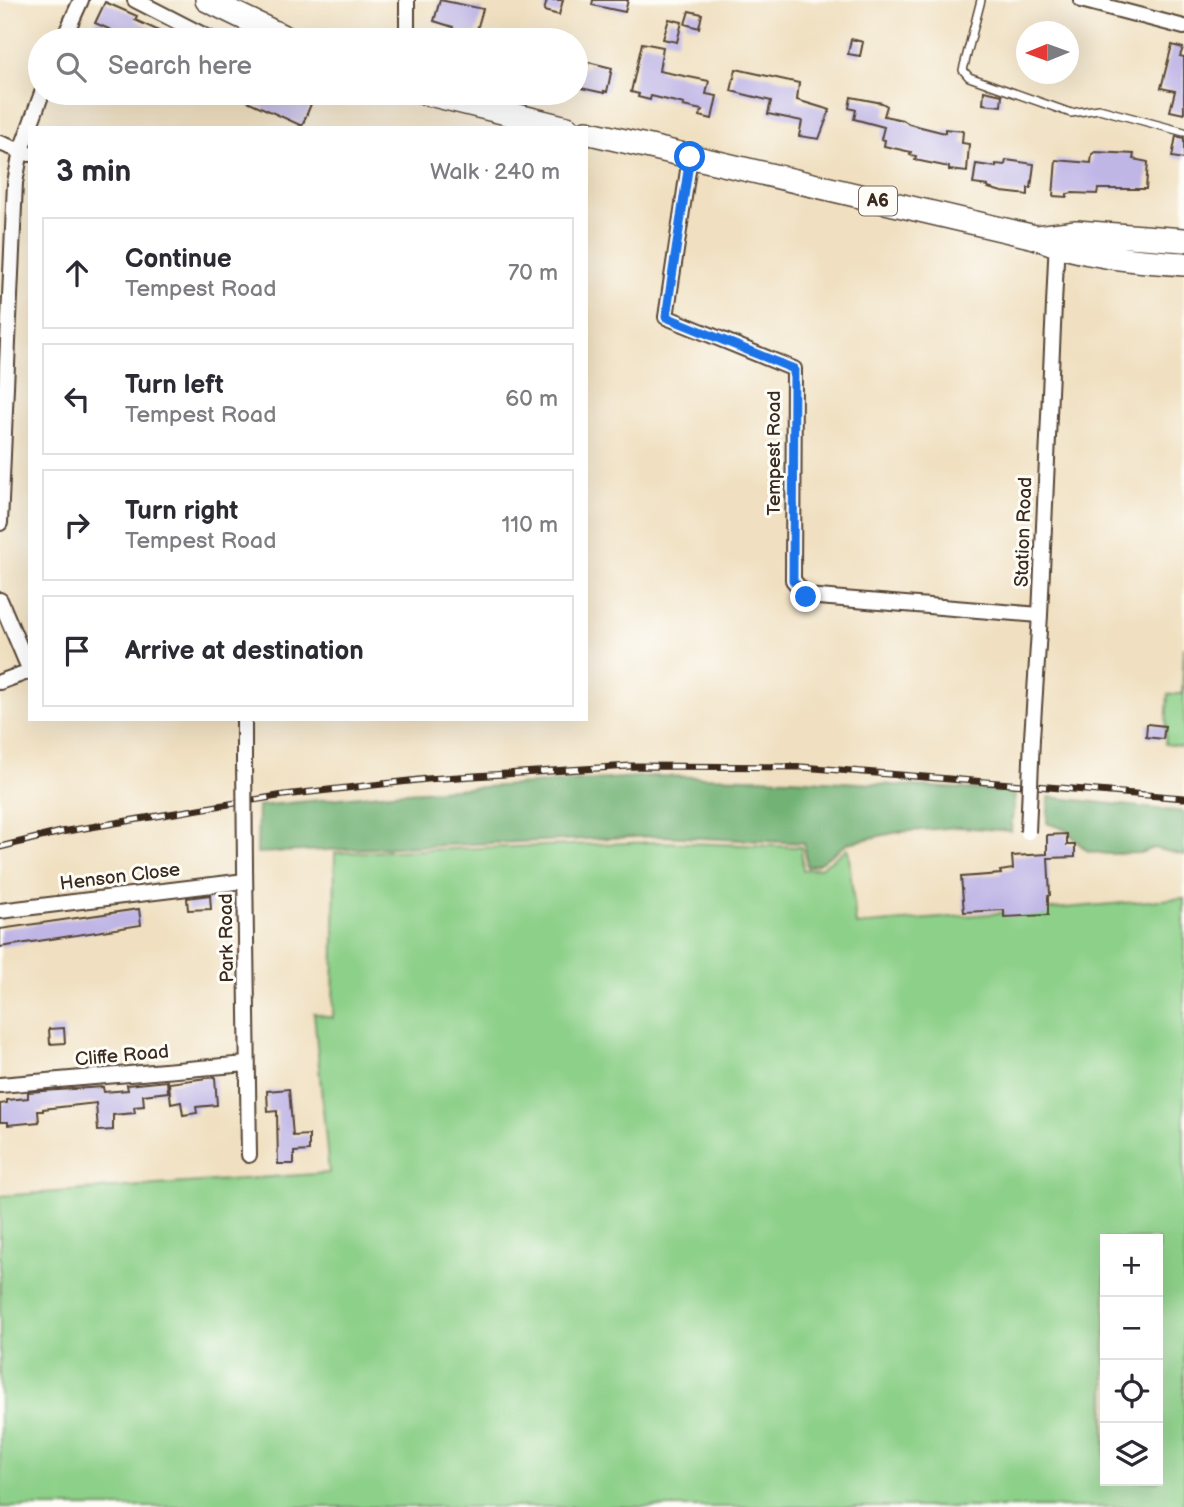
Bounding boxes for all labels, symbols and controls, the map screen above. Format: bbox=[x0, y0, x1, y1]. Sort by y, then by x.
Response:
north arrow bbox=[1016, 21, 1079, 84]
search box bbox=[28, 28, 588, 105]
icon: search bbox=[52, 48, 90, 86]
text: Search here bbox=[108, 51, 252, 82]
route start bbox=[674, 141, 705, 172]
text: 3 min bbox=[56, 154, 131, 190]
text: Walk · 240 m bbox=[430, 158, 560, 186]
road number: A6 bbox=[859, 186, 897, 216]
text: Continue bbox=[125, 244, 232, 275]
icon: ahead bbox=[58, 254, 96, 292]
text: 70 m bbox=[508, 259, 558, 287]
text: Tempest Road bbox=[125, 275, 276, 303]
text: Turn left bbox=[125, 370, 224, 401]
icon: left bbox=[58, 380, 96, 418]
text: 60 m bbox=[505, 385, 558, 413]
street label: Tempest Road bbox=[763, 390, 786, 516]
text: Tempest Road bbox=[125, 401, 276, 429]
street label: Station Road bbox=[1011, 476, 1037, 588]
text: Turn right bbox=[125, 496, 238, 527]
icon: right bbox=[58, 506, 96, 544]
text: 110 m bbox=[501, 511, 558, 539]
text: Tempest Road bbox=[125, 527, 276, 555]
route end bbox=[790, 581, 821, 612]
icon: arrive bbox=[58, 632, 96, 670]
text: Arrive at destination bbox=[125, 636, 364, 667]
street label: Henson Close bbox=[59, 858, 181, 896]
street label: Park Road bbox=[215, 893, 239, 983]
street label: Cliffe Road bbox=[74, 1040, 170, 1072]
map controls bbox=[1100, 1234, 1163, 1486]
button: + bbox=[1100, 1234, 1163, 1297]
button: − bbox=[1100, 1297, 1163, 1360]
button: locate bbox=[1100, 1360, 1163, 1423]
button: layers bbox=[1100, 1423, 1163, 1486]

